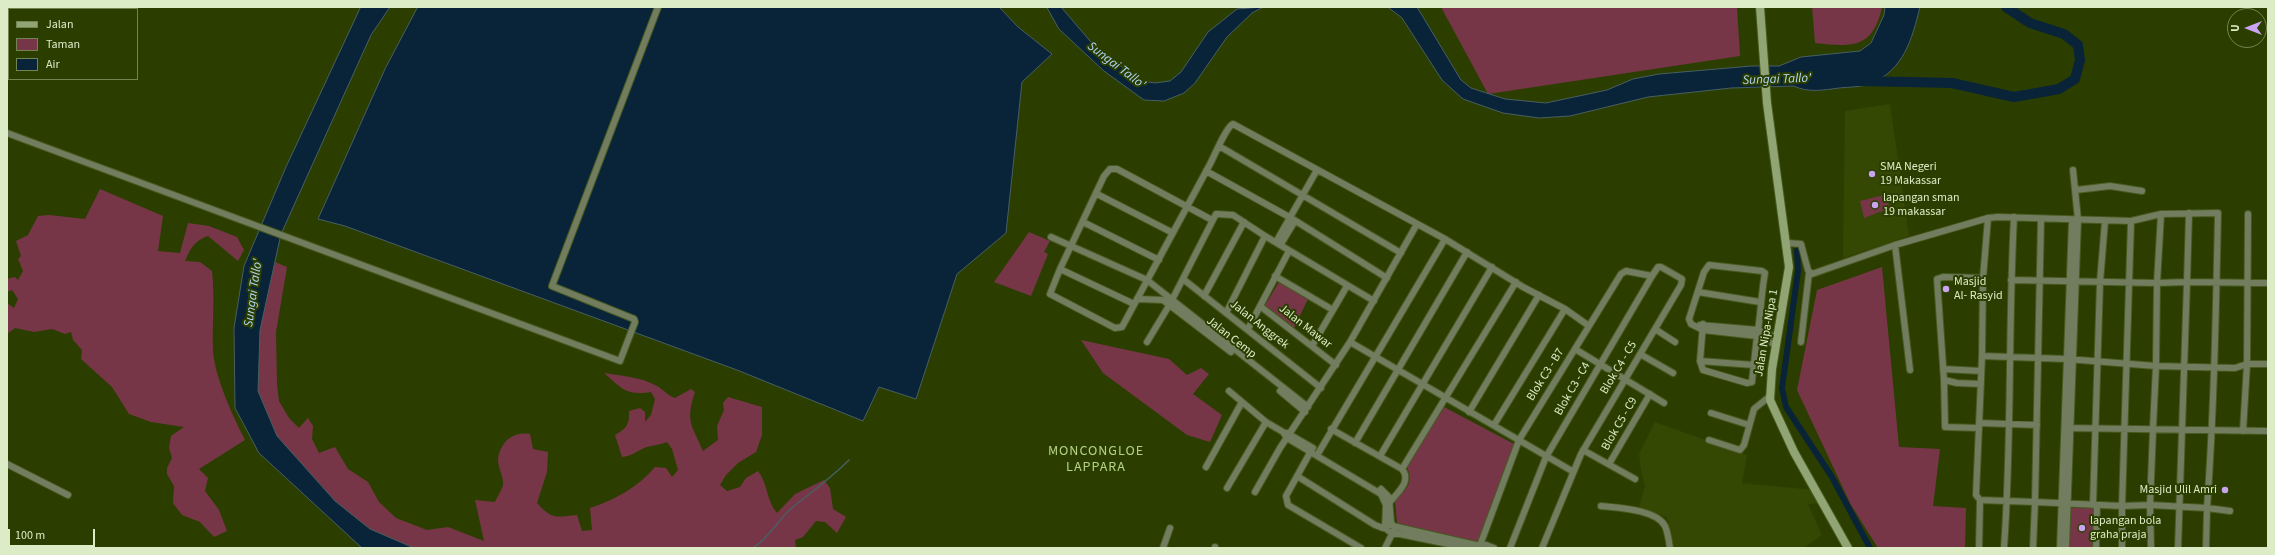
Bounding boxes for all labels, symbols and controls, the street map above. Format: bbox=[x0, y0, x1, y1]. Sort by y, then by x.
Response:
legend bbox=[8, 8, 138, 80]
north arrow bbox=[2227, 8, 2267, 48]
text: Jalan bbox=[46, 16, 73, 33]
text: U bbox=[2228, 24, 2243, 32]
text: Taman bbox=[46, 36, 80, 53]
water label: Sungai Tallo' bbox=[1084, 39, 1148, 93]
text: Air bbox=[46, 56, 60, 73]
water label: Sungai Tallo' bbox=[1742, 71, 1812, 89]
place label: SMA Negeri 19 Makassar bbox=[1880, 160, 1941, 188]
marker: SMA Negeri 19 Makassar bbox=[1867, 169, 1877, 179]
place label: lapangan sman 19 makassar bbox=[1883, 191, 1960, 219]
marker: lapangan sman 19 makassar bbox=[1870, 200, 1880, 210]
water label: Sungai Tallo' bbox=[241, 258, 267, 328]
place label: Masjid Al- Rasyid bbox=[1954, 275, 2003, 303]
marker: Masjid Al- Rasyid bbox=[1941, 284, 1951, 294]
street label: Jalan Nipa-Nipa 1 bbox=[1752, 288, 1782, 378]
street label: Jalan Anggrek bbox=[1227, 297, 1291, 353]
street label: Jalan Mawar bbox=[1276, 302, 1334, 352]
street label: Jalan Cemp bbox=[1203, 314, 1259, 362]
street label: Blok C4 - C5 bbox=[1598, 339, 1640, 397]
street label: Blok C3 - B7 bbox=[1524, 346, 1568, 404]
street label: Blok C3 - C4 bbox=[1552, 360, 1594, 418]
street label: Blok C5 - C9 bbox=[1599, 395, 1641, 453]
district label: MONCONGLOE LAPPARA bbox=[1048, 444, 1144, 476]
place label: Masjid Ulil Amri bbox=[2139, 483, 2217, 497]
marker: Masjid Ulil Amri bbox=[2220, 485, 2230, 495]
place label: lapangan bola graha praja bbox=[2090, 514, 2161, 542]
scale bar bbox=[10, 521, 97, 547]
marker: lapangan bola graha praja bbox=[2077, 523, 2087, 533]
text: 100 m bbox=[15, 527, 45, 544]

